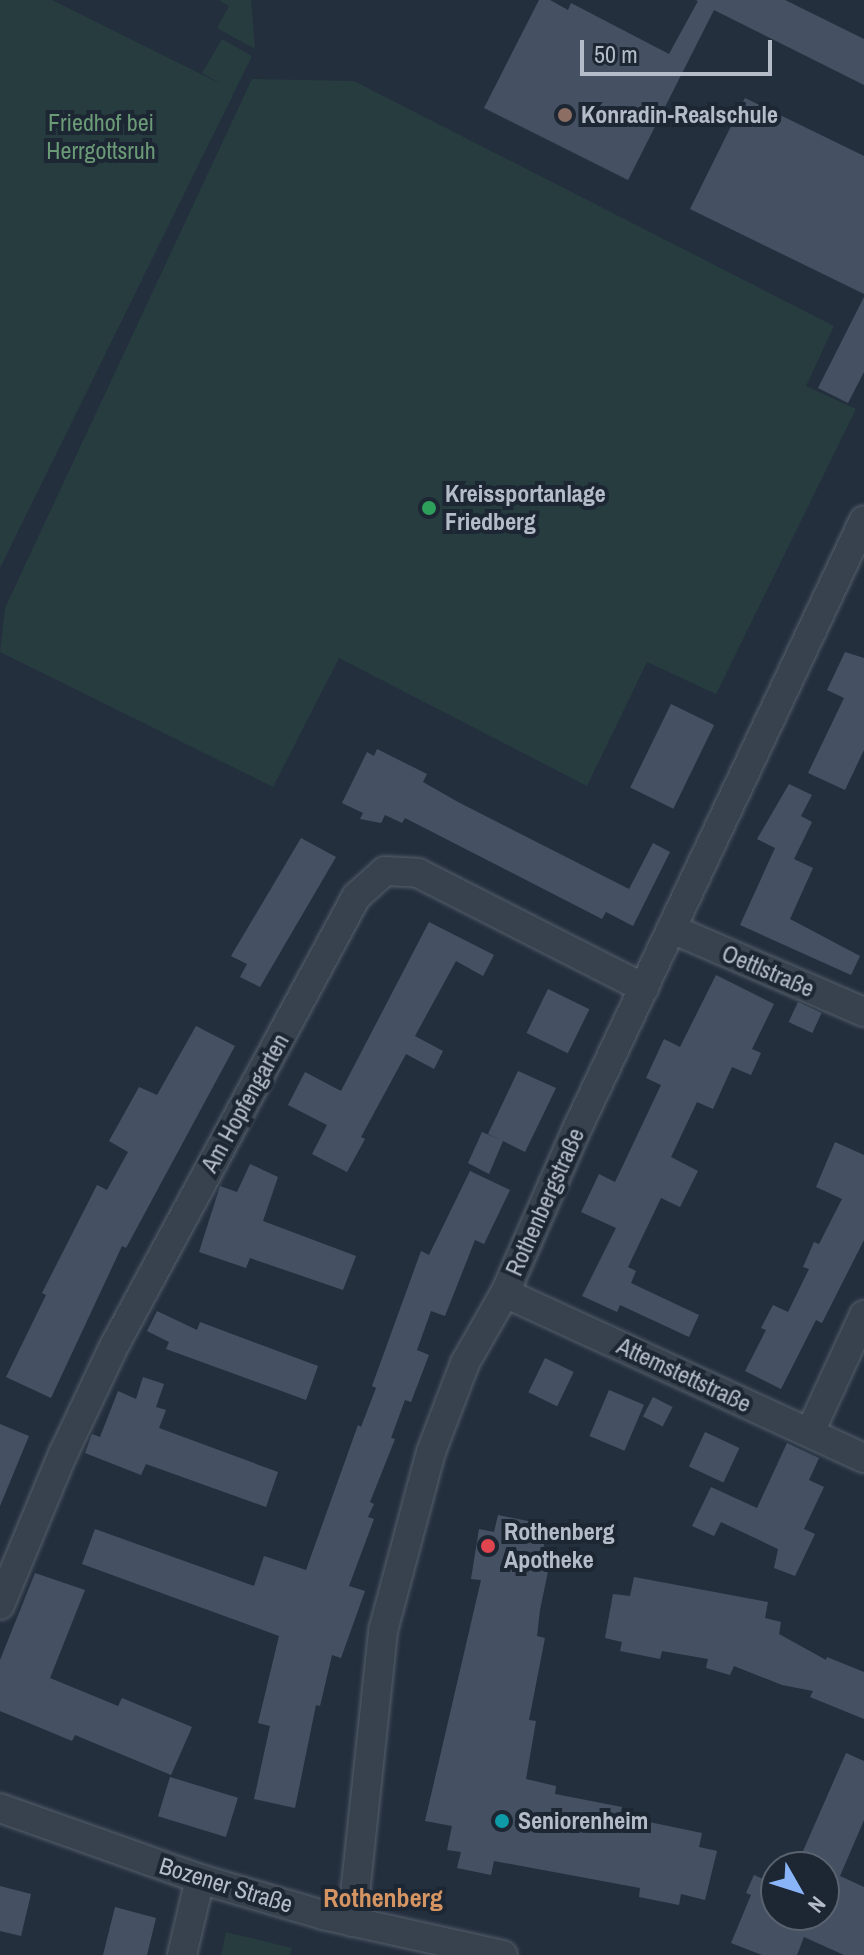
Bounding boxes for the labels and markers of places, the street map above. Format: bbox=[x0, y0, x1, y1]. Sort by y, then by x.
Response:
place label: Konradin-Realschule bbox=[581, 101, 778, 129]
marker: Konradin-Realschule bbox=[556, 106, 574, 124]
place label: Kreissportanlage Friedberg bbox=[445, 480, 606, 536]
marker: Kreissportanlage Friedberg bbox=[420, 499, 438, 517]
place label: Rothenberg Apotheke bbox=[504, 1518, 614, 1574]
marker: Rothenberg Apotheke bbox=[479, 1537, 497, 1555]
place label: Seniorenheim bbox=[518, 1807, 648, 1835]
marker: Seniorenheim bbox=[493, 1812, 511, 1830]

